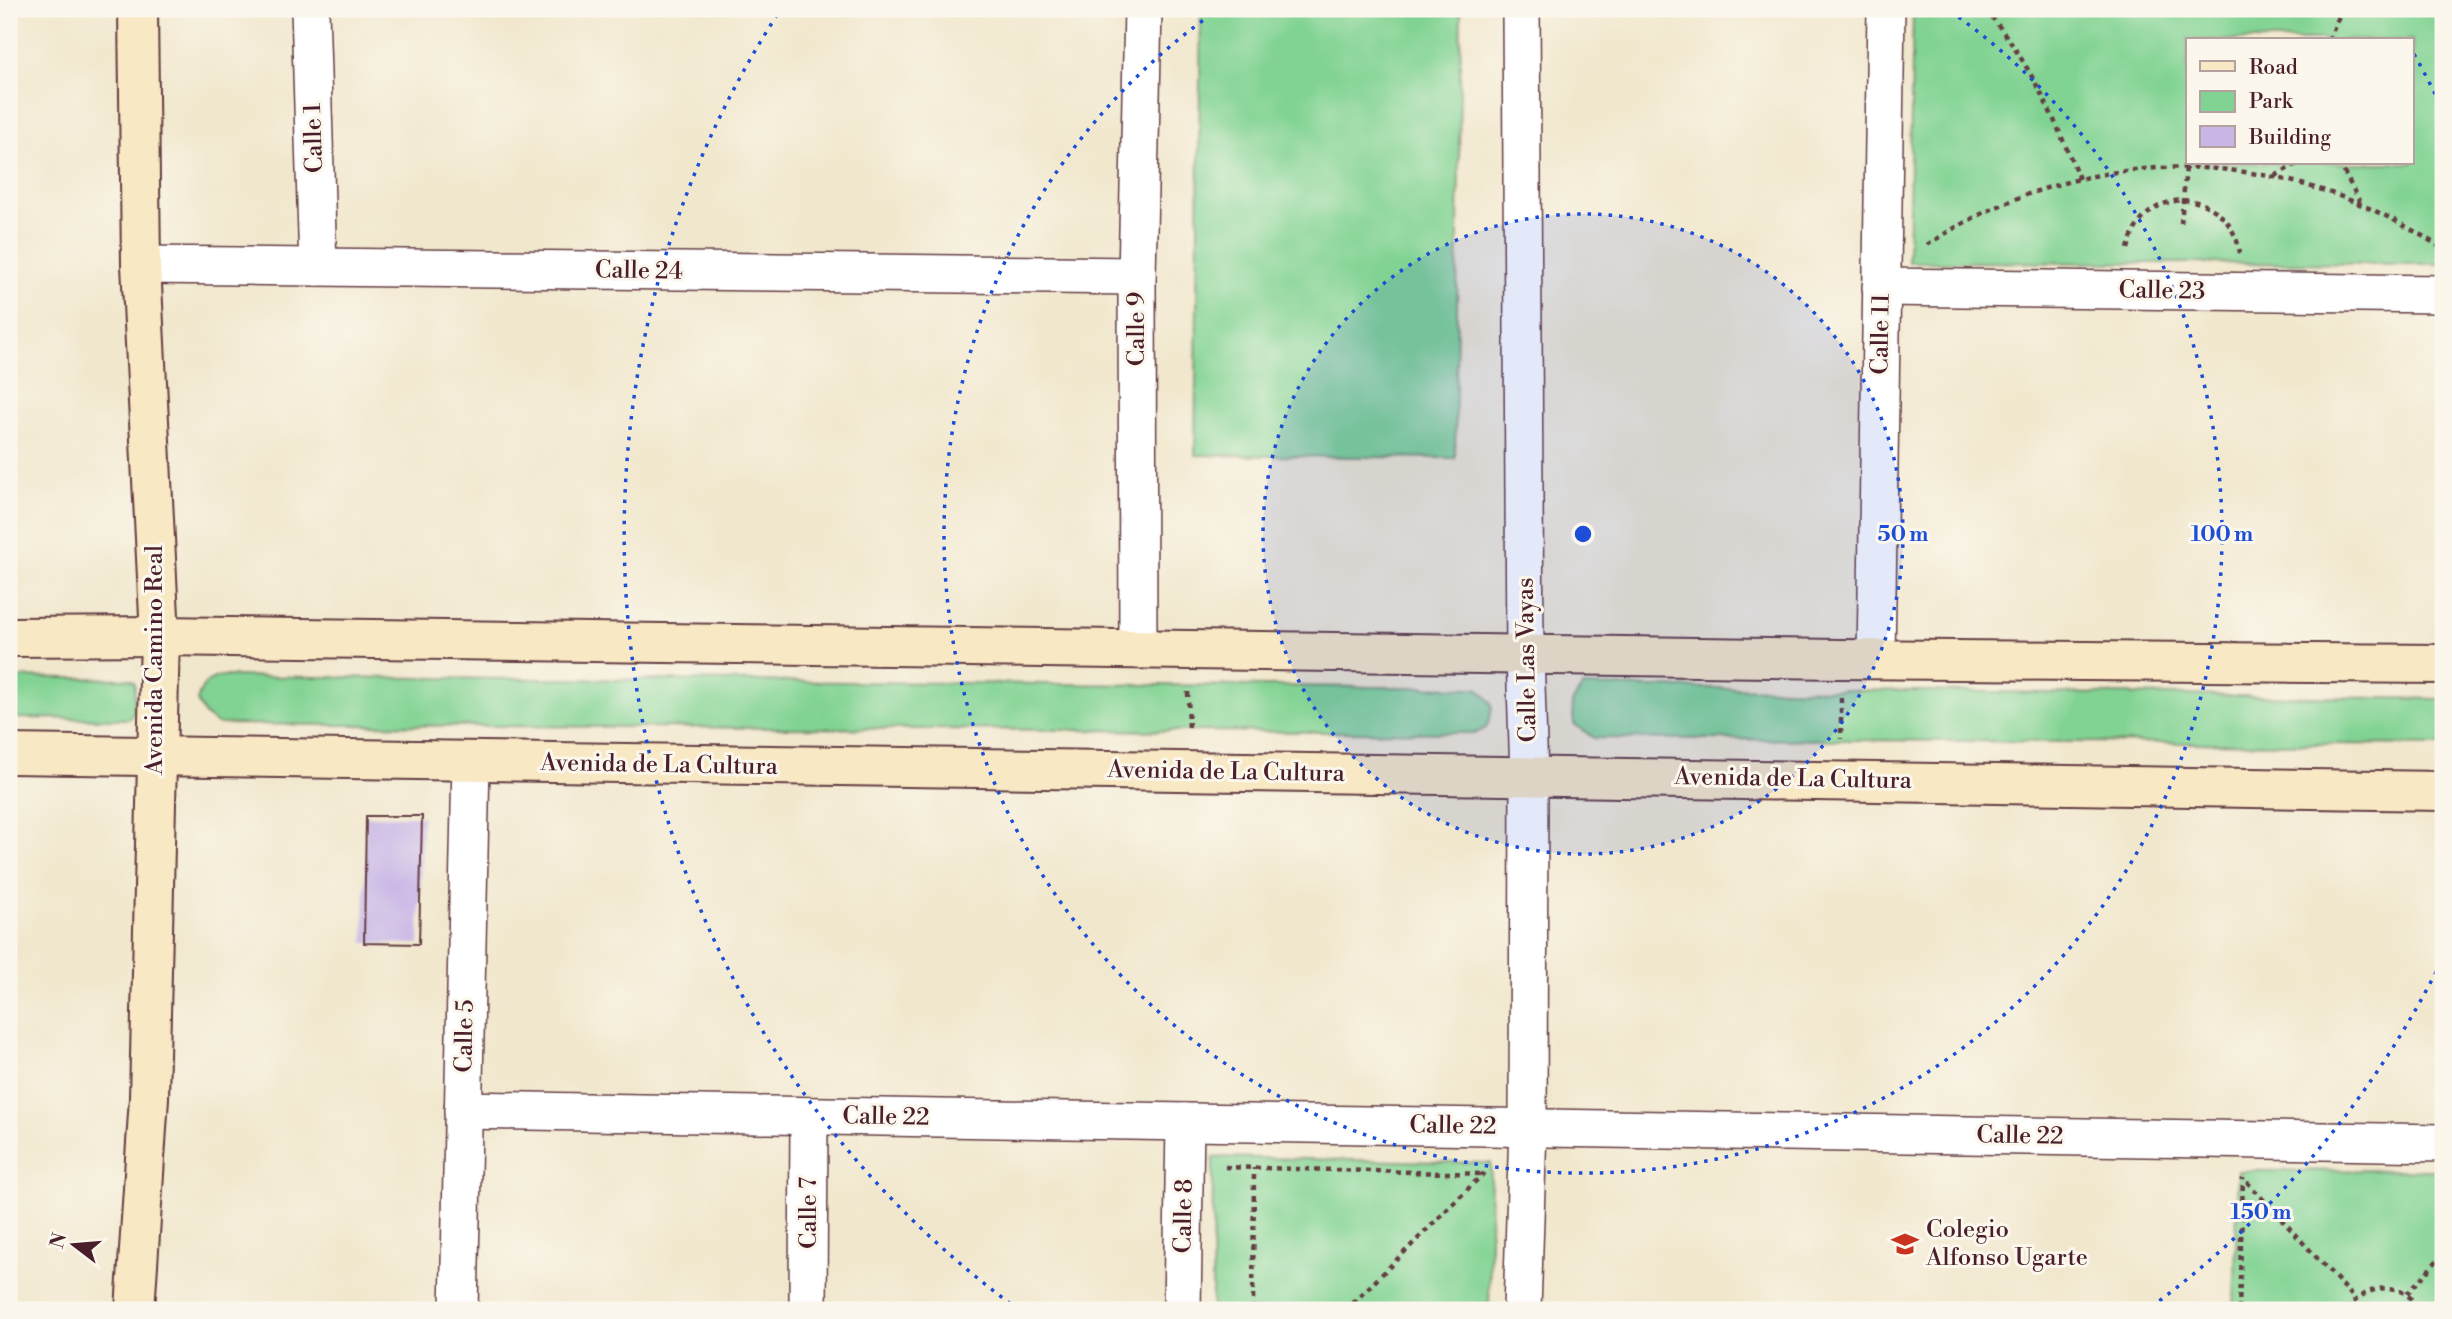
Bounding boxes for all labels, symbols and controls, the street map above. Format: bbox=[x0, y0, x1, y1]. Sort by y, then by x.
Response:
legend bbox=[2186, 38, 2414, 164]
text: Road bbox=[2249, 55, 2298, 81]
text: Park bbox=[2249, 89, 2294, 115]
street label: Calle 1 bbox=[298, 102, 330, 174]
text: Building bbox=[2248, 125, 2331, 151]
street label: Calle 24 bbox=[595, 255, 683, 287]
street label: Calle 23 bbox=[2118, 275, 2206, 307]
street label: Calle 9 bbox=[1122, 292, 1152, 366]
street label: Calle 11 bbox=[1865, 292, 1897, 375]
centre of rings bbox=[1571, 522, 1595, 546]
text: 50 m bbox=[1878, 522, 1928, 548]
text: 100 m bbox=[2191, 522, 2253, 548]
street label: Avenida Camino Real bbox=[140, 545, 170, 776]
street label: Calle Las Vayas bbox=[1511, 577, 1543, 743]
street label: Avenida de La Cultura bbox=[539, 748, 779, 782]
street label: Avenida de La Cultura bbox=[1106, 755, 1346, 789]
street label: Avenida de La Cultura bbox=[1673, 762, 1913, 796]
street label: Calle 5 bbox=[449, 999, 481, 1073]
street label: Calle 22 bbox=[842, 1101, 930, 1133]
street label: Calle 22 bbox=[1409, 1110, 1497, 1142]
street label: Calle 22 bbox=[1976, 1120, 2064, 1152]
street label: Calle 7 bbox=[794, 1177, 824, 1249]
street label: Calle 8 bbox=[1168, 1178, 1200, 1254]
text: 150 m bbox=[2231, 1200, 2291, 1226]
north arrow bbox=[38, 1210, 108, 1280]
place label: Colegio Alfonso Ugarte bbox=[1925, 1215, 2088, 1273]
school or university icon: Colegio Alfonso Ugarte bbox=[1890, 1229, 1920, 1259]
text: N bbox=[45, 1230, 72, 1251]

